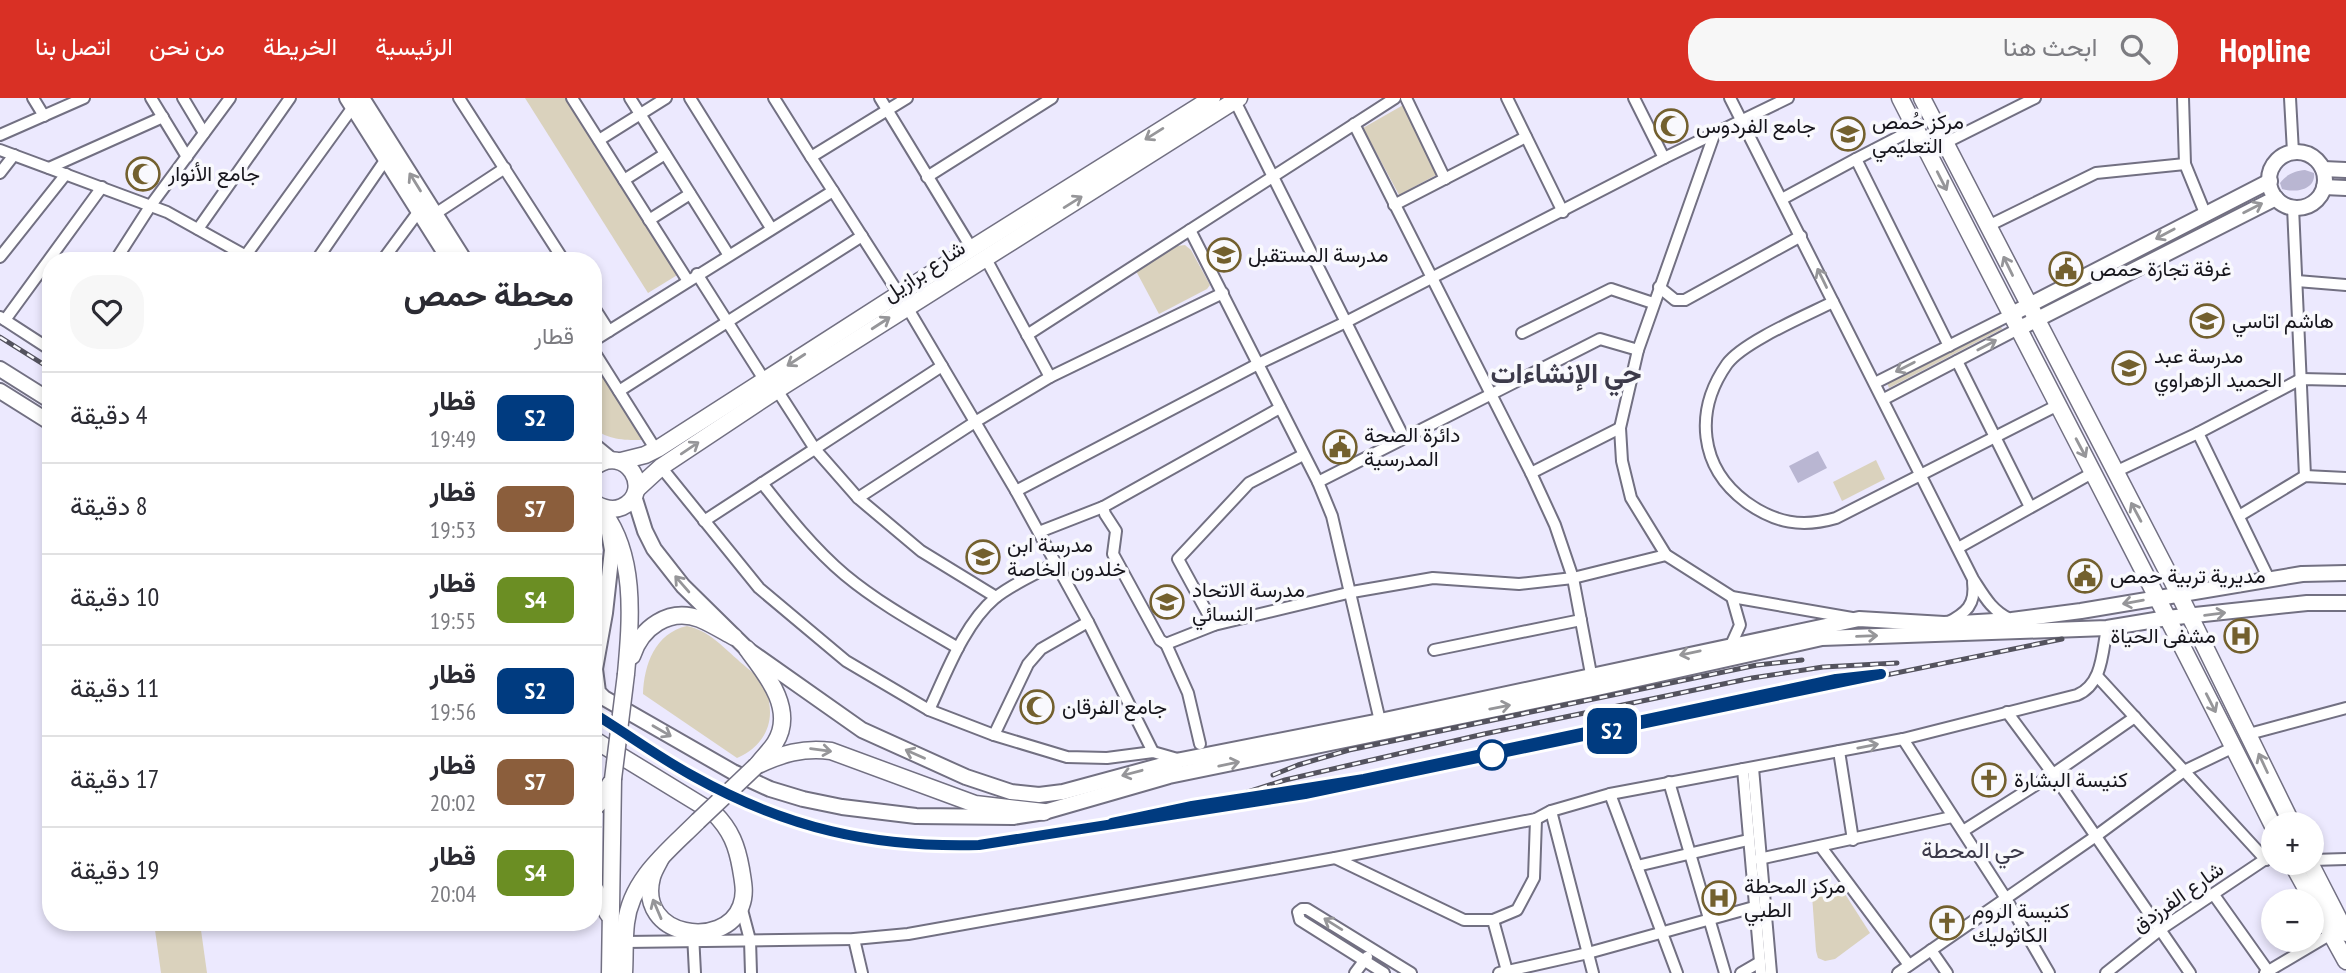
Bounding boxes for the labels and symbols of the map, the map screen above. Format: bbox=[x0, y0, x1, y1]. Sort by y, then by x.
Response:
mosque icon: جامع الفردوس bbox=[1652, 107, 1690, 145]
place label: مركز حُمص التعليمي bbox=[1872, 108, 1964, 163]
place label: جامع الفردوس bbox=[1696, 112, 1816, 140]
school or university icon: مركز حُمص التعليمي bbox=[1829, 115, 1867, 153]
one-way arrow bbox=[1145, 128, 1165, 142]
mosque icon: جامع الأنوار bbox=[124, 155, 162, 193]
place label: جامع الأنوار bbox=[167, 160, 260, 188]
one-way arrow bbox=[1936, 170, 1950, 191]
one-way arrow bbox=[408, 173, 422, 193]
one-way arrow bbox=[1063, 194, 1083, 208]
one-way arrow bbox=[2242, 201, 2263, 215]
one-way arrow bbox=[2156, 227, 2176, 241]
street label: شارع برازيل bbox=[877, 234, 971, 308]
school or university icon: مدرسة المستقبل bbox=[1205, 236, 1243, 274]
place label: مدرسة المستقبل bbox=[1248, 241, 1388, 268]
public building icon: غرفة تجارة حمص bbox=[2047, 250, 2085, 288]
place label: غرفة تجارة حمص bbox=[2090, 255, 2231, 282]
one-way arrow bbox=[2001, 256, 2015, 277]
one-way arrow bbox=[1814, 268, 1828, 289]
school or university icon: هاشم اتاسي bbox=[2188, 302, 2226, 340]
place label: هاشم اتاسي bbox=[2232, 307, 2334, 338]
one-way arrow bbox=[871, 316, 890, 331]
one-way arrow bbox=[1977, 338, 1997, 352]
place label: مدرسة عبد الحميد الزهراوي bbox=[2154, 342, 2282, 397]
school or university icon: مدرسة عبد الحميد الزهراوي bbox=[2110, 349, 2148, 387]
one-way arrow bbox=[787, 354, 807, 368]
district label: حي الإنشاءات bbox=[1491, 354, 1641, 397]
one-way arrow bbox=[1895, 361, 1916, 375]
place label: دائرة الصحة المدرسية bbox=[1364, 421, 1460, 472]
public building icon: دائرة الصحة المدرسية bbox=[1321, 428, 1359, 466]
one-way arrow bbox=[2075, 437, 2088, 458]
one-way arrow bbox=[680, 440, 700, 454]
one-way arrow bbox=[2128, 502, 2142, 522]
place label: مدرسة ابن خلدون الخاصة bbox=[1007, 531, 1126, 582]
school or university icon: مدرسة ابن خلدون الخاصة bbox=[964, 538, 1002, 576]
public building icon: مديرية تربية حمص bbox=[2066, 557, 2104, 595]
place label: مديرية تربية حمص bbox=[2110, 562, 2266, 589]
one-way arrow bbox=[674, 575, 689, 593]
place label: مدرسة الاتحاد النسائي bbox=[1192, 576, 1305, 631]
school or university icon: مدرسة الاتحاد النسائي bbox=[1148, 583, 1186, 621]
one-way arrow bbox=[2122, 596, 2145, 609]
one-way arrow bbox=[2204, 607, 2226, 620]
hospital icon: مشفى الحياة bbox=[2222, 617, 2260, 655]
place label: مشفى الحياة bbox=[2110, 622, 2216, 649]
one-way arrow bbox=[1855, 630, 1878, 643]
one-way arrow bbox=[1679, 647, 1702, 661]
mosque icon: جامع الفرقان bbox=[1018, 688, 1056, 726]
one-way arrow bbox=[2205, 692, 2218, 713]
place label: جامع الفرقان bbox=[1062, 693, 1167, 721]
one-way arrow bbox=[1488, 700, 1511, 714]
line badge: S2 bbox=[1580, 708, 1644, 754]
one-way arrow bbox=[651, 724, 671, 738]
one-way arrow bbox=[1856, 738, 1879, 752]
unlabelled marker bbox=[1477, 740, 1507, 770]
one-way arrow bbox=[809, 743, 832, 756]
one-way arrow bbox=[905, 747, 926, 760]
one-way arrow bbox=[2255, 752, 2268, 773]
one-way arrow bbox=[1217, 756, 1240, 770]
church icon: كنيسة البشارة bbox=[1970, 761, 2008, 799]
place label: كنيسة البشارة bbox=[2014, 766, 2128, 793]
one-way arrow bbox=[1122, 767, 1144, 780]
district label: حي المحطة bbox=[1921, 835, 2025, 869]
street label: شارع الفرزدق bbox=[2127, 855, 2229, 939]
place label: مركز المحطة الطبي bbox=[1744, 872, 1846, 927]
hospital icon: مركز المحطة الطبي bbox=[1700, 879, 1738, 917]
place label: كنيسة الروم الكاثوليك bbox=[1972, 897, 2070, 948]
one-way arrow bbox=[650, 899, 663, 920]
church icon: كنيسة الروم الكاثوليك bbox=[1928, 904, 1966, 942]
one-way arrow bbox=[1323, 917, 1343, 931]

